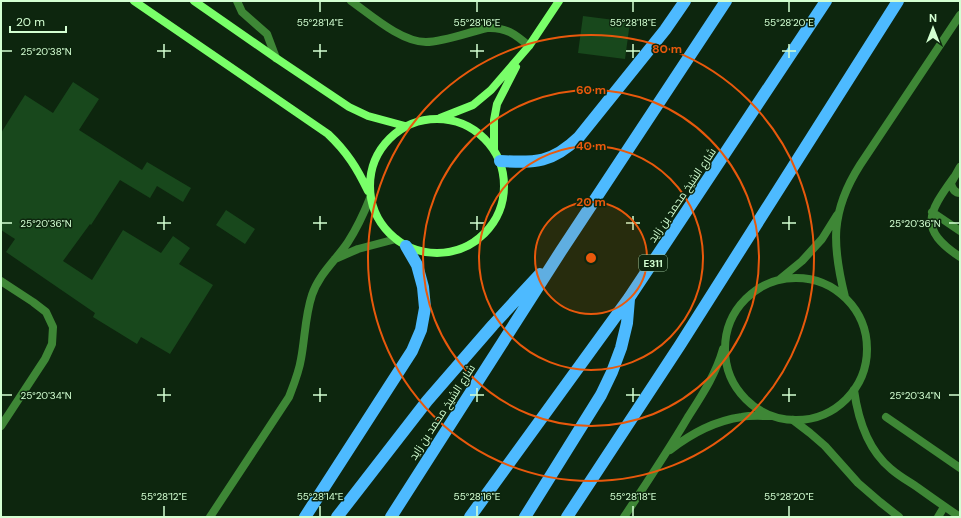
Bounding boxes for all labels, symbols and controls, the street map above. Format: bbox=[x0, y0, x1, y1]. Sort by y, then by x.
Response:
scale bar bbox=[10, 8, 66, 34]
north arrow bbox=[913, 8, 953, 48]
text: N bbox=[929, 11, 937, 25]
text: 20 m bbox=[16, 14, 45, 30]
text: 55°28'14"E bbox=[297, 16, 344, 29]
text: 55°28'16"E bbox=[454, 16, 501, 29]
text: 55°28'18"E bbox=[610, 16, 657, 29]
text: 55°28'20"E bbox=[764, 16, 814, 29]
text: 80 m bbox=[652, 41, 682, 57]
text: 25°20'38"N bbox=[20, 45, 72, 58]
text: 60 m bbox=[576, 82, 606, 98]
text: 40 m bbox=[576, 138, 606, 154]
street label: شارع الشيخ محمد بن زايد bbox=[645, 145, 720, 245]
text: 20 m bbox=[576, 194, 606, 210]
text: 25°20'36"N bbox=[20, 217, 72, 230]
text: 25°20'36"N bbox=[889, 217, 941, 230]
centre of rings bbox=[584, 251, 598, 265]
road number: E311 bbox=[639, 255, 667, 271]
street label: شارع الشيخ محمد بن زايد bbox=[406, 362, 479, 463]
text: 25°20'34"N bbox=[20, 389, 72, 402]
text: 25°20'34"N bbox=[889, 389, 941, 402]
text: 55°28'12"E bbox=[141, 490, 188, 503]
text: 55°28'14"E bbox=[297, 490, 344, 503]
text: 55°28'16"E bbox=[454, 490, 501, 503]
text: 55°28'18"E bbox=[610, 490, 657, 503]
text: 55°28'20"E bbox=[764, 490, 814, 503]

